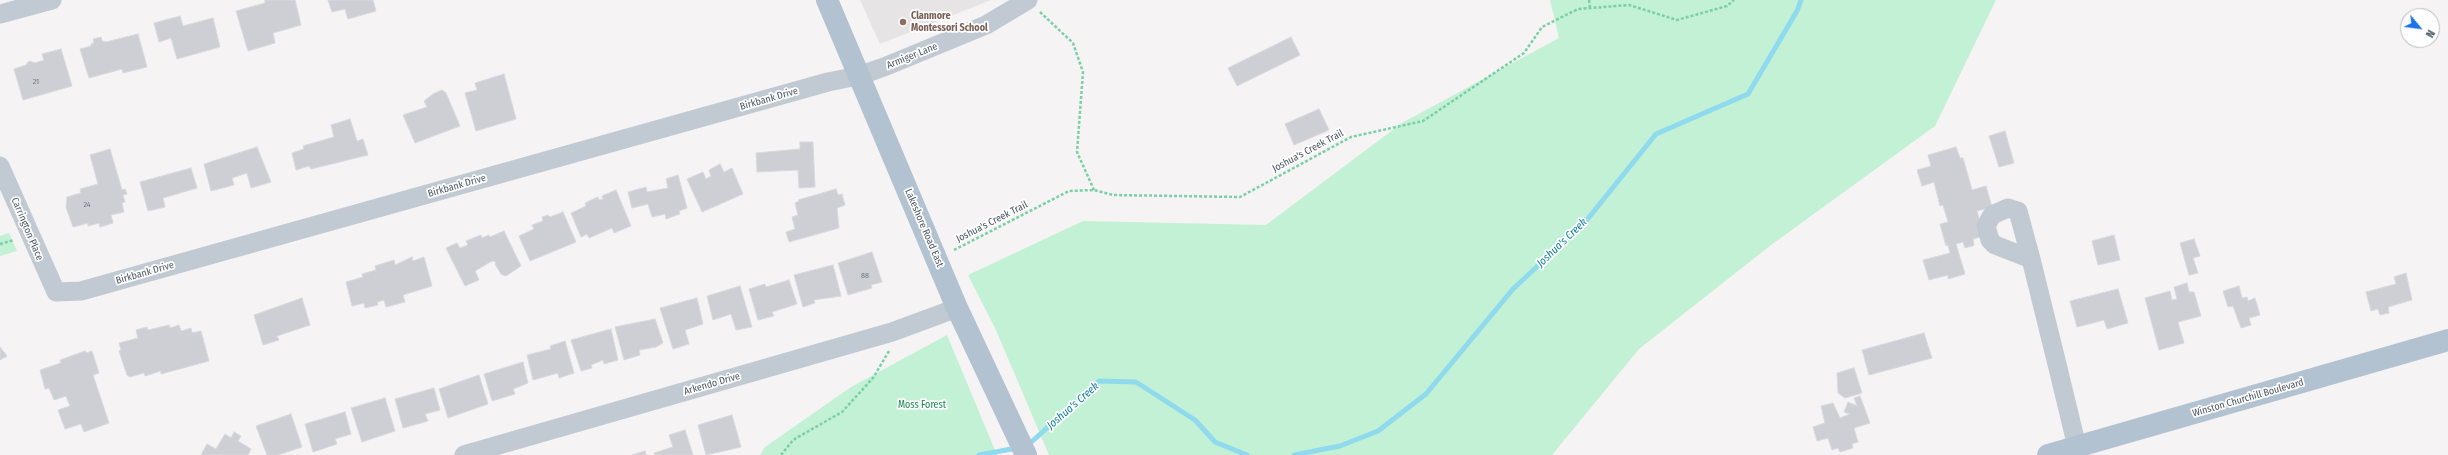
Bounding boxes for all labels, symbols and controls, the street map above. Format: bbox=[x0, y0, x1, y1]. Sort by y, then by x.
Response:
north arrow bbox=[2400, 8, 2440, 48]
place label: Clanmore Montessori School bbox=[911, 10, 988, 34]
marker: Clanmore Montessori School bbox=[898, 17, 908, 27]
text: N bbox=[2423, 28, 2437, 40]
street label: Armiger Lane bbox=[885, 40, 939, 72]
house number: 21 bbox=[33, 77, 39, 87]
street label: Birkbank Drive bbox=[739, 85, 799, 113]
street label: Joshua's Creek Trail bbox=[1270, 127, 1346, 175]
street label: Birkbank Drive bbox=[427, 172, 487, 200]
street label: Lakeshore Road East bbox=[902, 187, 946, 269]
street label: Carrington Place bbox=[8, 196, 46, 262]
street label: Joshua's Creek Trail bbox=[954, 199, 1030, 245]
house number: 24 bbox=[83, 200, 91, 210]
water label: Joshua's Creek bbox=[1534, 216, 1590, 270]
street label: Birkbank Drive bbox=[115, 259, 175, 287]
house number: 88 bbox=[861, 271, 869, 281]
street label: Arkendo Drive bbox=[683, 370, 741, 398]
street label: Winston Churchill Boulevard bbox=[2191, 376, 2305, 420]
water label: Joshua's Creek bbox=[1044, 380, 1102, 432]
park label: Moss Forest bbox=[898, 399, 946, 411]

